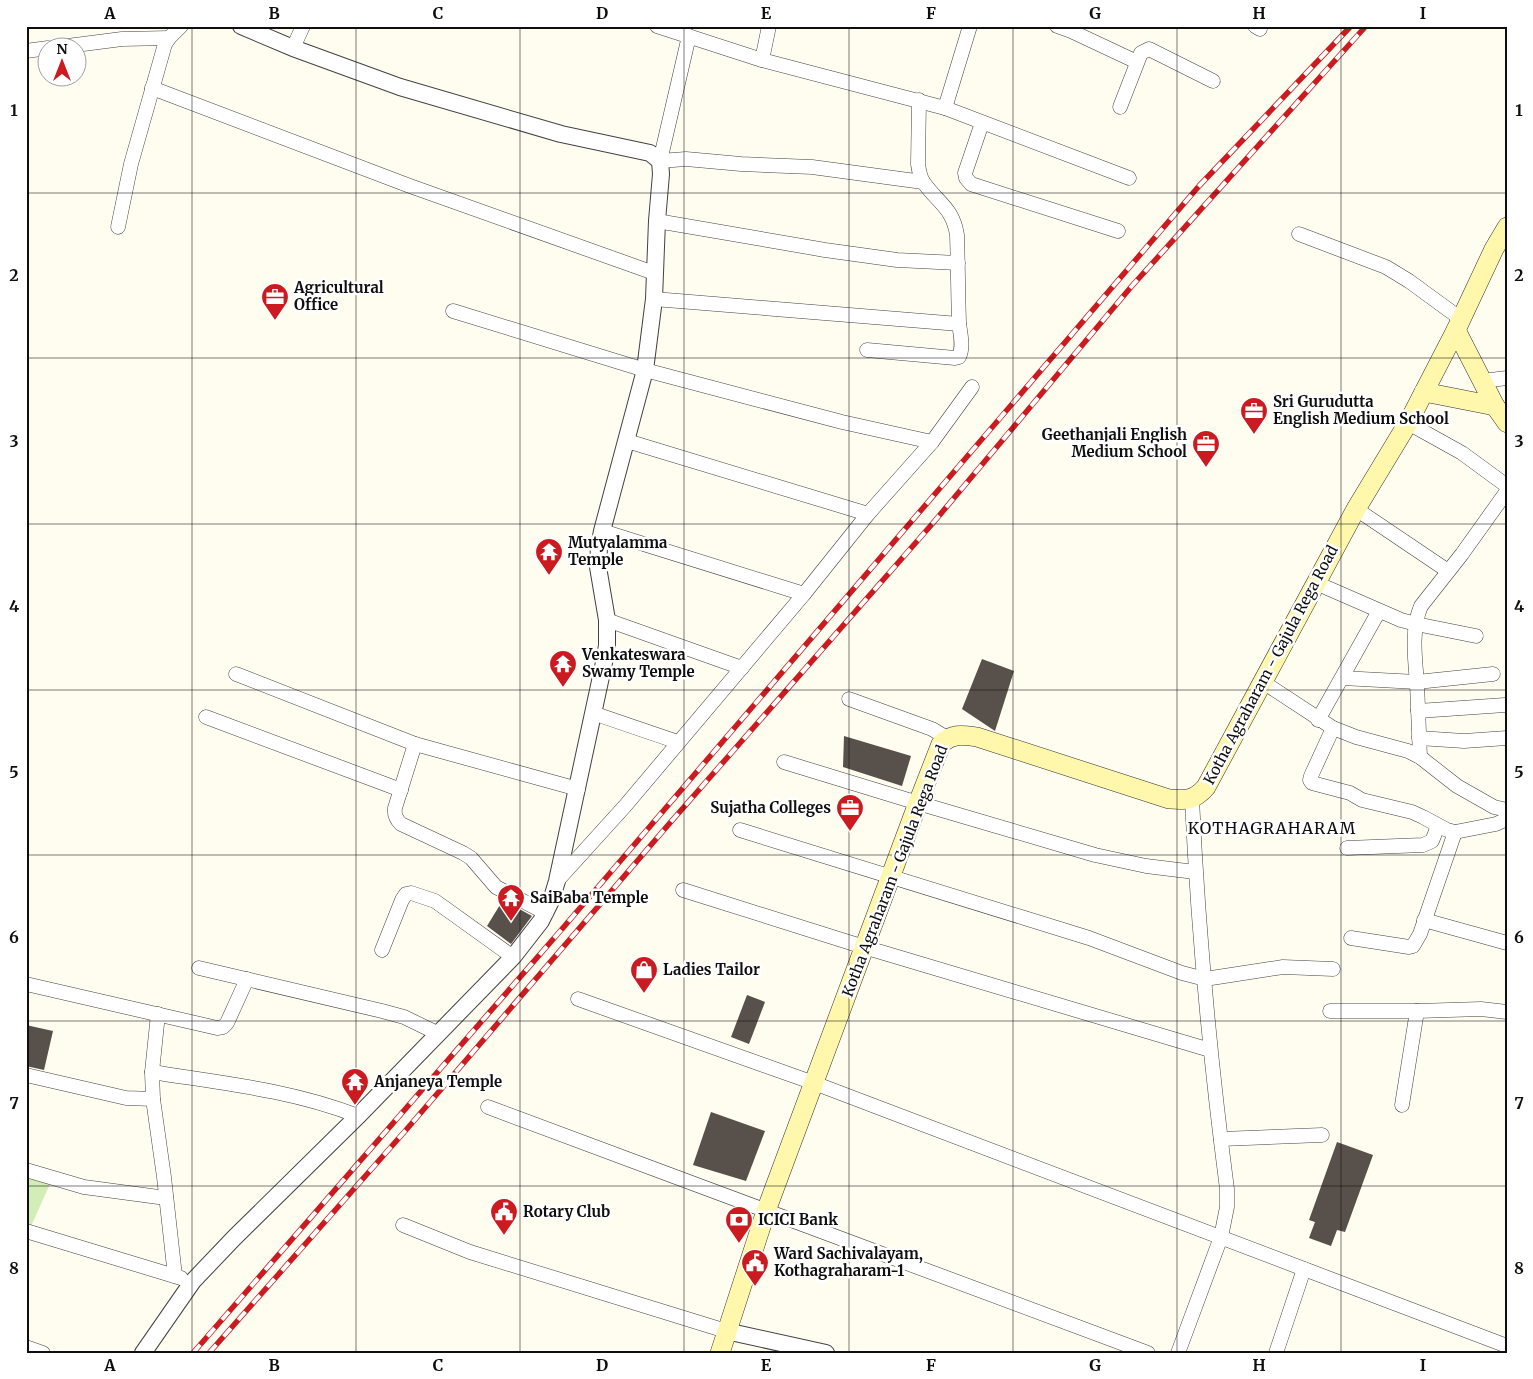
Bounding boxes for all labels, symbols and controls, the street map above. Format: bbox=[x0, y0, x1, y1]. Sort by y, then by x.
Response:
text: A bbox=[103, 3, 116, 23]
text: B bbox=[268, 3, 280, 23]
text: C bbox=[433, 3, 443, 23]
text: D bbox=[596, 3, 608, 23]
text: E bbox=[761, 3, 772, 23]
text: F bbox=[926, 3, 936, 23]
text: G bbox=[1089, 3, 1101, 23]
text: H bbox=[1252, 3, 1266, 23]
text: I bbox=[1420, 3, 1426, 23]
north arrow bbox=[38, 38, 88, 88]
text: N bbox=[56, 40, 68, 58]
text: 1 bbox=[10, 100, 18, 120]
text: 1 bbox=[1515, 100, 1523, 120]
text: 2 bbox=[9, 265, 19, 285]
text: 2 bbox=[1514, 265, 1524, 285]
place label: Agricultural Office bbox=[293, 278, 384, 314]
office icon: Agricultural Office bbox=[260, 282, 290, 321]
place label: Sri Gurudutta English Medium School bbox=[1273, 392, 1449, 428]
office icon: Sri Gurudutta English Medium School bbox=[1239, 396, 1269, 435]
place label: Geethanjali English Medium School bbox=[1042, 425, 1187, 461]
office icon: Geethanjali English Medium School bbox=[1191, 429, 1221, 468]
text: 3 bbox=[9, 431, 19, 451]
text: 3 bbox=[1514, 431, 1524, 451]
place label: Mutyalamma Temple bbox=[568, 533, 668, 569]
temple icon: Mutyalamma Temple bbox=[534, 537, 564, 576]
street label: Kotha Agraharam - Gajula Rega Road bbox=[1199, 542, 1342, 788]
text: 4 bbox=[9, 596, 19, 616]
text: 4 bbox=[1514, 596, 1524, 616]
place label: Venkateswara Swamy Temple bbox=[581, 645, 695, 681]
temple icon: Venkateswara Swamy Temple bbox=[548, 649, 578, 688]
street label: Kotha Agraharam - Gajula Rega Road bbox=[838, 742, 951, 999]
text: 5 bbox=[9, 762, 19, 782]
text: 5 bbox=[1514, 762, 1524, 782]
office icon: Sujatha Colleges bbox=[835, 793, 865, 832]
place label: Sujatha Colleges bbox=[710, 798, 831, 817]
district label: KOTHAGRAHARAM bbox=[1188, 818, 1356, 838]
temple icon: SaiBaba Temple bbox=[496, 883, 526, 922]
place label: SaiBaba Temple bbox=[530, 888, 648, 907]
text: 6 bbox=[9, 927, 19, 947]
text: 6 bbox=[1514, 927, 1524, 947]
shop icon: Ladies Tailor bbox=[629, 955, 659, 994]
place label: Ladies Tailor bbox=[663, 960, 760, 979]
temple icon: Anjaneya Temple bbox=[340, 1067, 370, 1106]
place label: Anjaneya Temple bbox=[373, 1072, 502, 1091]
text: 7 bbox=[9, 1093, 19, 1113]
text: 7 bbox=[1514, 1093, 1524, 1113]
public building icon: Rotary Club bbox=[489, 1197, 519, 1236]
place label: Rotary Club bbox=[523, 1202, 610, 1221]
bank icon: ICICI Bank bbox=[724, 1205, 754, 1244]
place label: ICICI Bank bbox=[758, 1210, 838, 1229]
place label: Ward Sachivalayam, Kothagraharam-1 bbox=[773, 1244, 923, 1280]
public building icon: Ward Sachivalayam, Kothagraharam-1 bbox=[740, 1248, 770, 1287]
text: 8 bbox=[9, 1258, 19, 1278]
text: 8 bbox=[1514, 1258, 1524, 1278]
text: A bbox=[103, 1355, 116, 1375]
text: B bbox=[268, 1355, 280, 1375]
text: C bbox=[433, 1355, 443, 1375]
text: D bbox=[596, 1355, 608, 1375]
text: E bbox=[761, 1355, 772, 1375]
text: F bbox=[926, 1355, 936, 1375]
text: G bbox=[1089, 1355, 1101, 1375]
text: H bbox=[1252, 1355, 1266, 1375]
text: I bbox=[1420, 1355, 1426, 1375]

